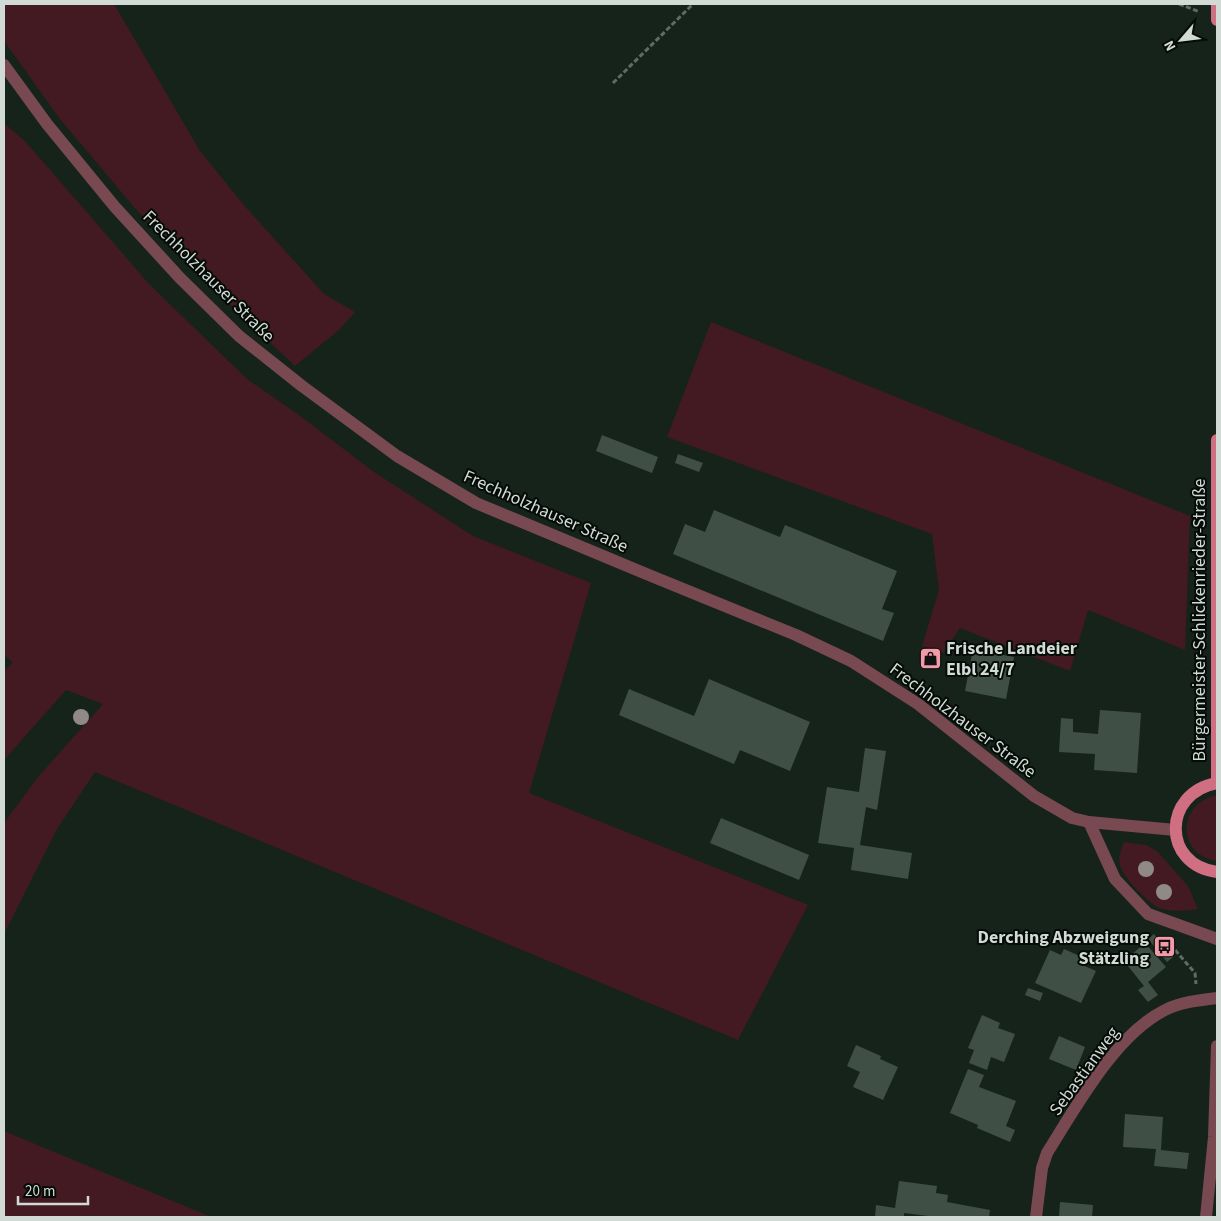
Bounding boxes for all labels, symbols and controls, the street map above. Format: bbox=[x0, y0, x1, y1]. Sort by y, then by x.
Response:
north arrow bbox=[1156, 15, 1206, 65]
text: N bbox=[1159, 37, 1181, 54]
street label: Frechholzhauser Straße bbox=[137, 205, 280, 348]
street label: Frechholzhauser Straße bbox=[460, 464, 632, 559]
street label: Bürgermeister-Schlickenrieder-Straße bbox=[1187, 478, 1212, 762]
place label: Frische Landeier Elbl 24/7 bbox=[946, 636, 1078, 682]
shop icon: Frische Landeier Elbl 24/7 bbox=[918, 646, 942, 670]
street label: Frechholzhauser Straße bbox=[884, 657, 1041, 784]
place label: Derching Abzweigung Stätzling bbox=[978, 925, 1149, 971]
bus stop icon: Derching Abzweigung Stätzling bbox=[1153, 935, 1177, 959]
street label: Sebastianweg bbox=[1044, 1022, 1125, 1121]
scale bar bbox=[18, 1174, 88, 1206]
text: 20 m bbox=[25, 1181, 55, 1202]

